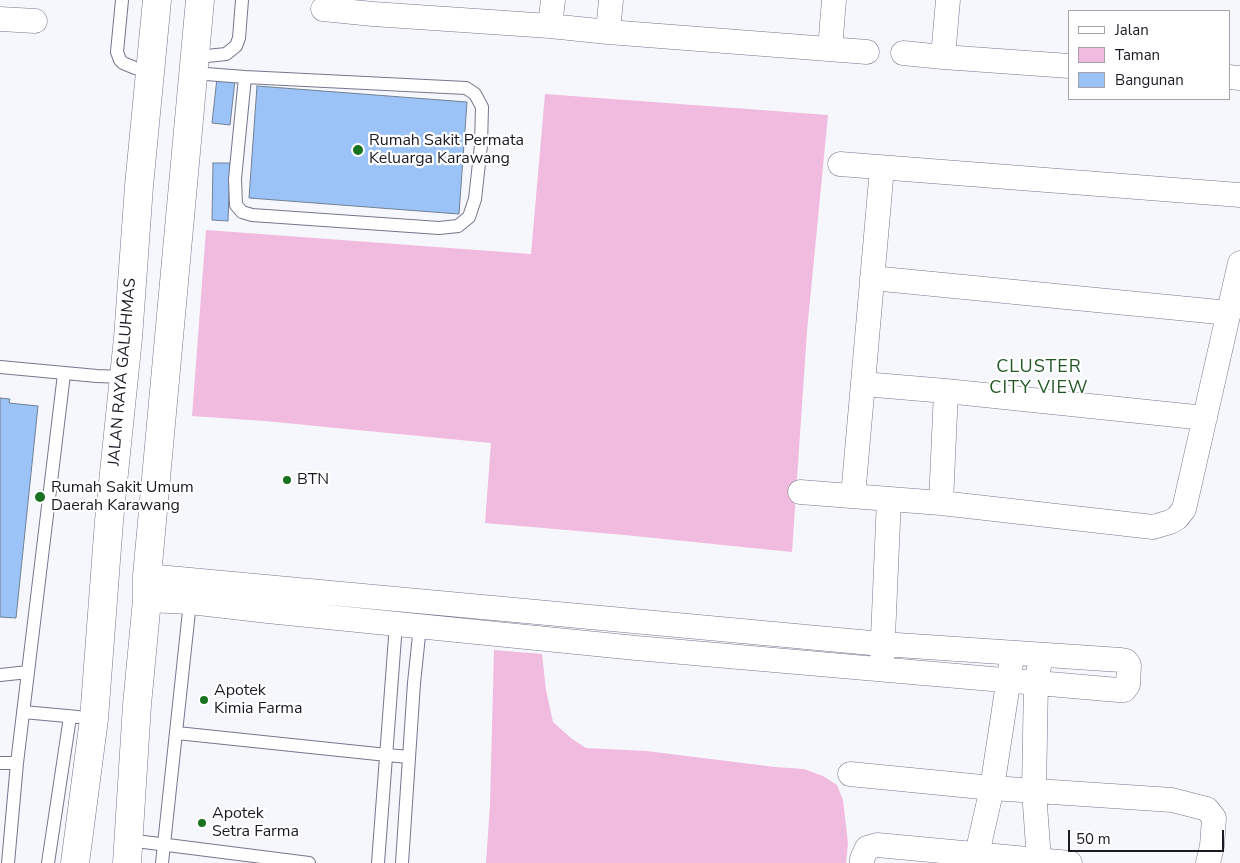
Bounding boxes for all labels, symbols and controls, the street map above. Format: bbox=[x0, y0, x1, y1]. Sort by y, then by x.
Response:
legend bbox=[1068, 10, 1230, 100]
text: Jalan bbox=[1115, 20, 1149, 40]
text: Taman bbox=[1115, 45, 1160, 65]
text: Bangunan bbox=[1115, 70, 1184, 90]
place label: Rumah Sakit Permata Keluarga Karawang bbox=[369, 131, 524, 169]
marker: Rumah Sakit Permata Keluarga Karawang bbox=[351, 143, 365, 157]
street label: JALAN RAYA GALUHMAS bbox=[105, 277, 141, 467]
district label: CLUSTER CITY VIEW bbox=[988, 357, 1090, 399]
place label: BTN bbox=[297, 470, 329, 490]
marker: BTN bbox=[281, 474, 293, 486]
place label: Rumah Sakit Umum Daerah Karawang bbox=[51, 478, 194, 516]
marker: Rumah Sakit Umum Daerah Karawang bbox=[33, 490, 47, 504]
place label: Apotek Kimia Farma bbox=[214, 681, 303, 719]
marker: Apotek Kimia Farma bbox=[198, 694, 210, 706]
place label: Apotek Setra Farma bbox=[212, 804, 299, 842]
marker: Apotek Setra Farma bbox=[196, 817, 208, 829]
scale bar bbox=[1070, 820, 1226, 852]
text: 50 m bbox=[1076, 829, 1111, 849]

